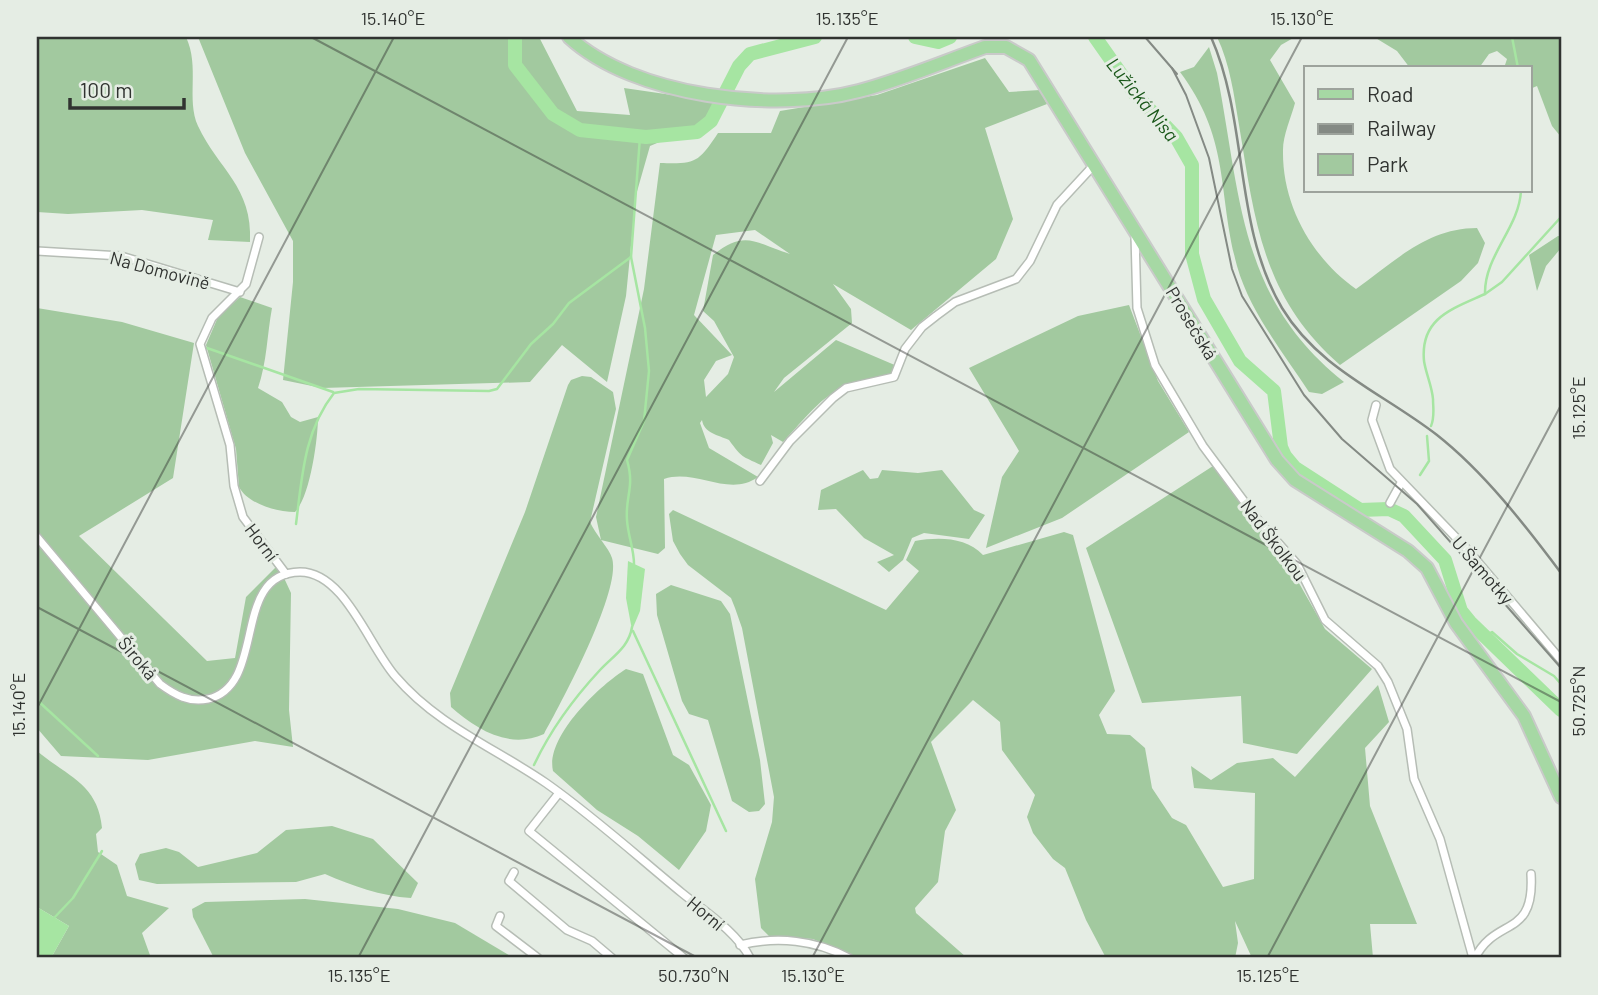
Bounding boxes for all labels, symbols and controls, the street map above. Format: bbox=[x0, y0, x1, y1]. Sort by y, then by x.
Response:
text: 15.140°E bbox=[361, 7, 425, 29]
text: 15.135°E bbox=[815, 7, 879, 29]
text: 15.130°E bbox=[1270, 7, 1334, 29]
water label: Lužická Nisa bbox=[1102, 52, 1184, 146]
scale bar bbox=[70, 66, 184, 110]
legend bbox=[1304, 66, 1532, 192]
text: 100 m bbox=[80, 77, 133, 102]
text: Road bbox=[1367, 81, 1413, 106]
text: Railway bbox=[1367, 115, 1436, 140]
text: Park bbox=[1367, 151, 1408, 176]
street label: Na Domovině bbox=[108, 246, 212, 294]
street label: Prosečská bbox=[1162, 283, 1222, 363]
text: 15.125°E bbox=[1567, 376, 1589, 440]
street label: Nad Školkou bbox=[1236, 495, 1312, 585]
street label: Horní bbox=[241, 519, 283, 565]
street label: U Šamotky bbox=[1447, 531, 1519, 609]
street label: Široká bbox=[114, 632, 162, 684]
text: 50.725°N bbox=[1567, 666, 1589, 736]
text: 15.140°E bbox=[7, 673, 29, 737]
street label: Horní bbox=[683, 891, 729, 935]
text: 15.135°E bbox=[327, 964, 391, 986]
text: 50.730°N bbox=[658, 964, 730, 986]
text: 15.130°E bbox=[781, 964, 845, 986]
text: 15.125°E bbox=[1236, 964, 1300, 986]

